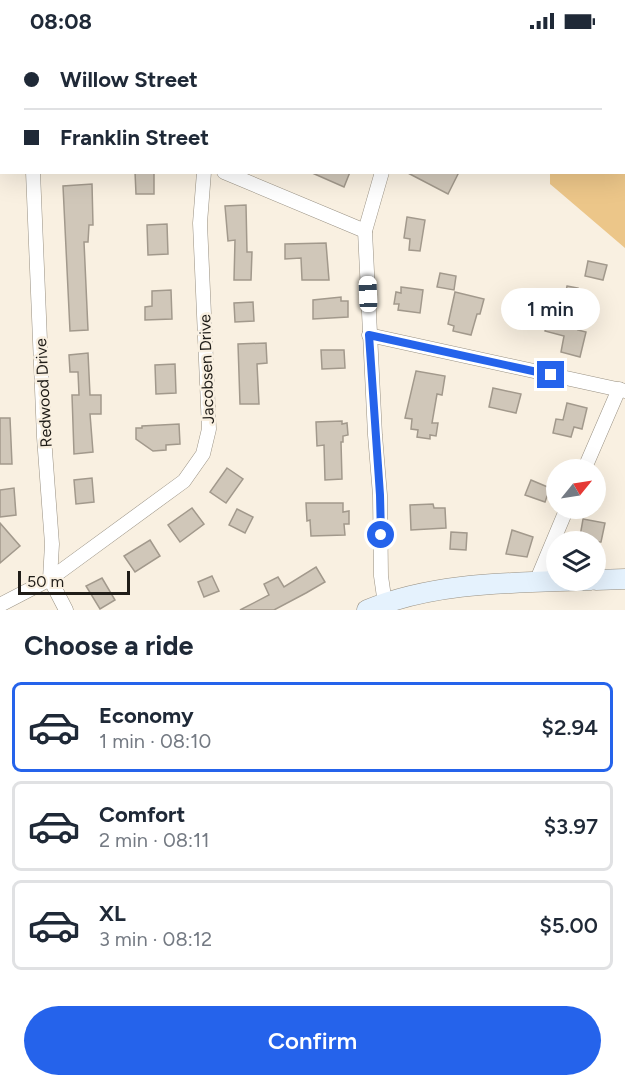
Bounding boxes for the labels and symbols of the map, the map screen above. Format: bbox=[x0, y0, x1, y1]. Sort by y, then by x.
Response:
car bbox=[358, 276, 378, 312]
callout: 1 min bbox=[502, 288, 600, 330]
street label: Jacobsen Drive bbox=[195, 314, 218, 424]
street label: Redwood Drive bbox=[31, 338, 56, 448]
route end bbox=[537, 361, 564, 388]
north arrow bbox=[546, 459, 606, 519]
route start bbox=[367, 521, 394, 548]
scale bar bbox=[18, 568, 130, 596]

